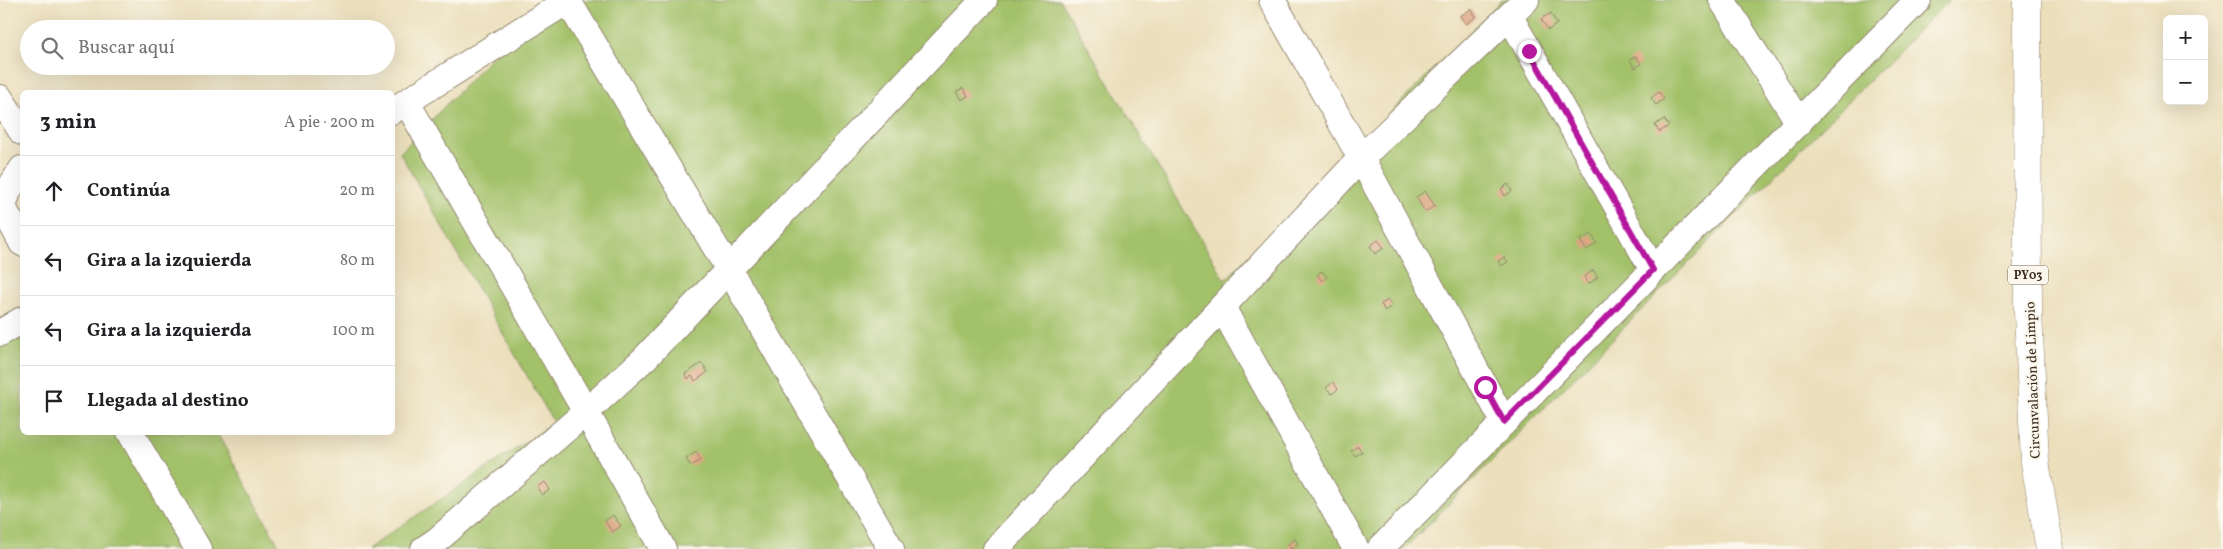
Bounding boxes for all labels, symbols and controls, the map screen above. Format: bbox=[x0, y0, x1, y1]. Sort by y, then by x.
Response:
map controls bbox=[2163, 15, 2208, 105]
button: + bbox=[2163, 15, 2208, 60]
search box bbox=[20, 20, 395, 75]
icon: search bbox=[38, 34, 66, 62]
text: Buscar aquí bbox=[78, 35, 175, 61]
route end bbox=[1518, 40, 1541, 63]
button: − bbox=[2163, 60, 2208, 105]
text: 3 min bbox=[40, 108, 96, 137]
text: A pie · 200 m bbox=[284, 112, 375, 134]
icon: ahead bbox=[40, 177, 68, 205]
text: Continúa bbox=[87, 178, 170, 204]
text: 20 m bbox=[340, 180, 375, 202]
icon: left bbox=[40, 247, 68, 275]
text: Gira a la izquierda bbox=[87, 248, 252, 274]
text: 80 m bbox=[340, 250, 375, 272]
road number: PY03 bbox=[2008, 266, 2048, 284]
street label: Circunvalación de Limpio bbox=[2021, 301, 2046, 459]
icon: left bbox=[40, 317, 68, 345]
text: Gira a la izquierda bbox=[87, 318, 252, 344]
text: 100 m bbox=[332, 320, 375, 342]
route start bbox=[1474, 376, 1497, 399]
icon: arrive bbox=[40, 387, 68, 415]
text: Llegada al destino bbox=[87, 388, 249, 414]

